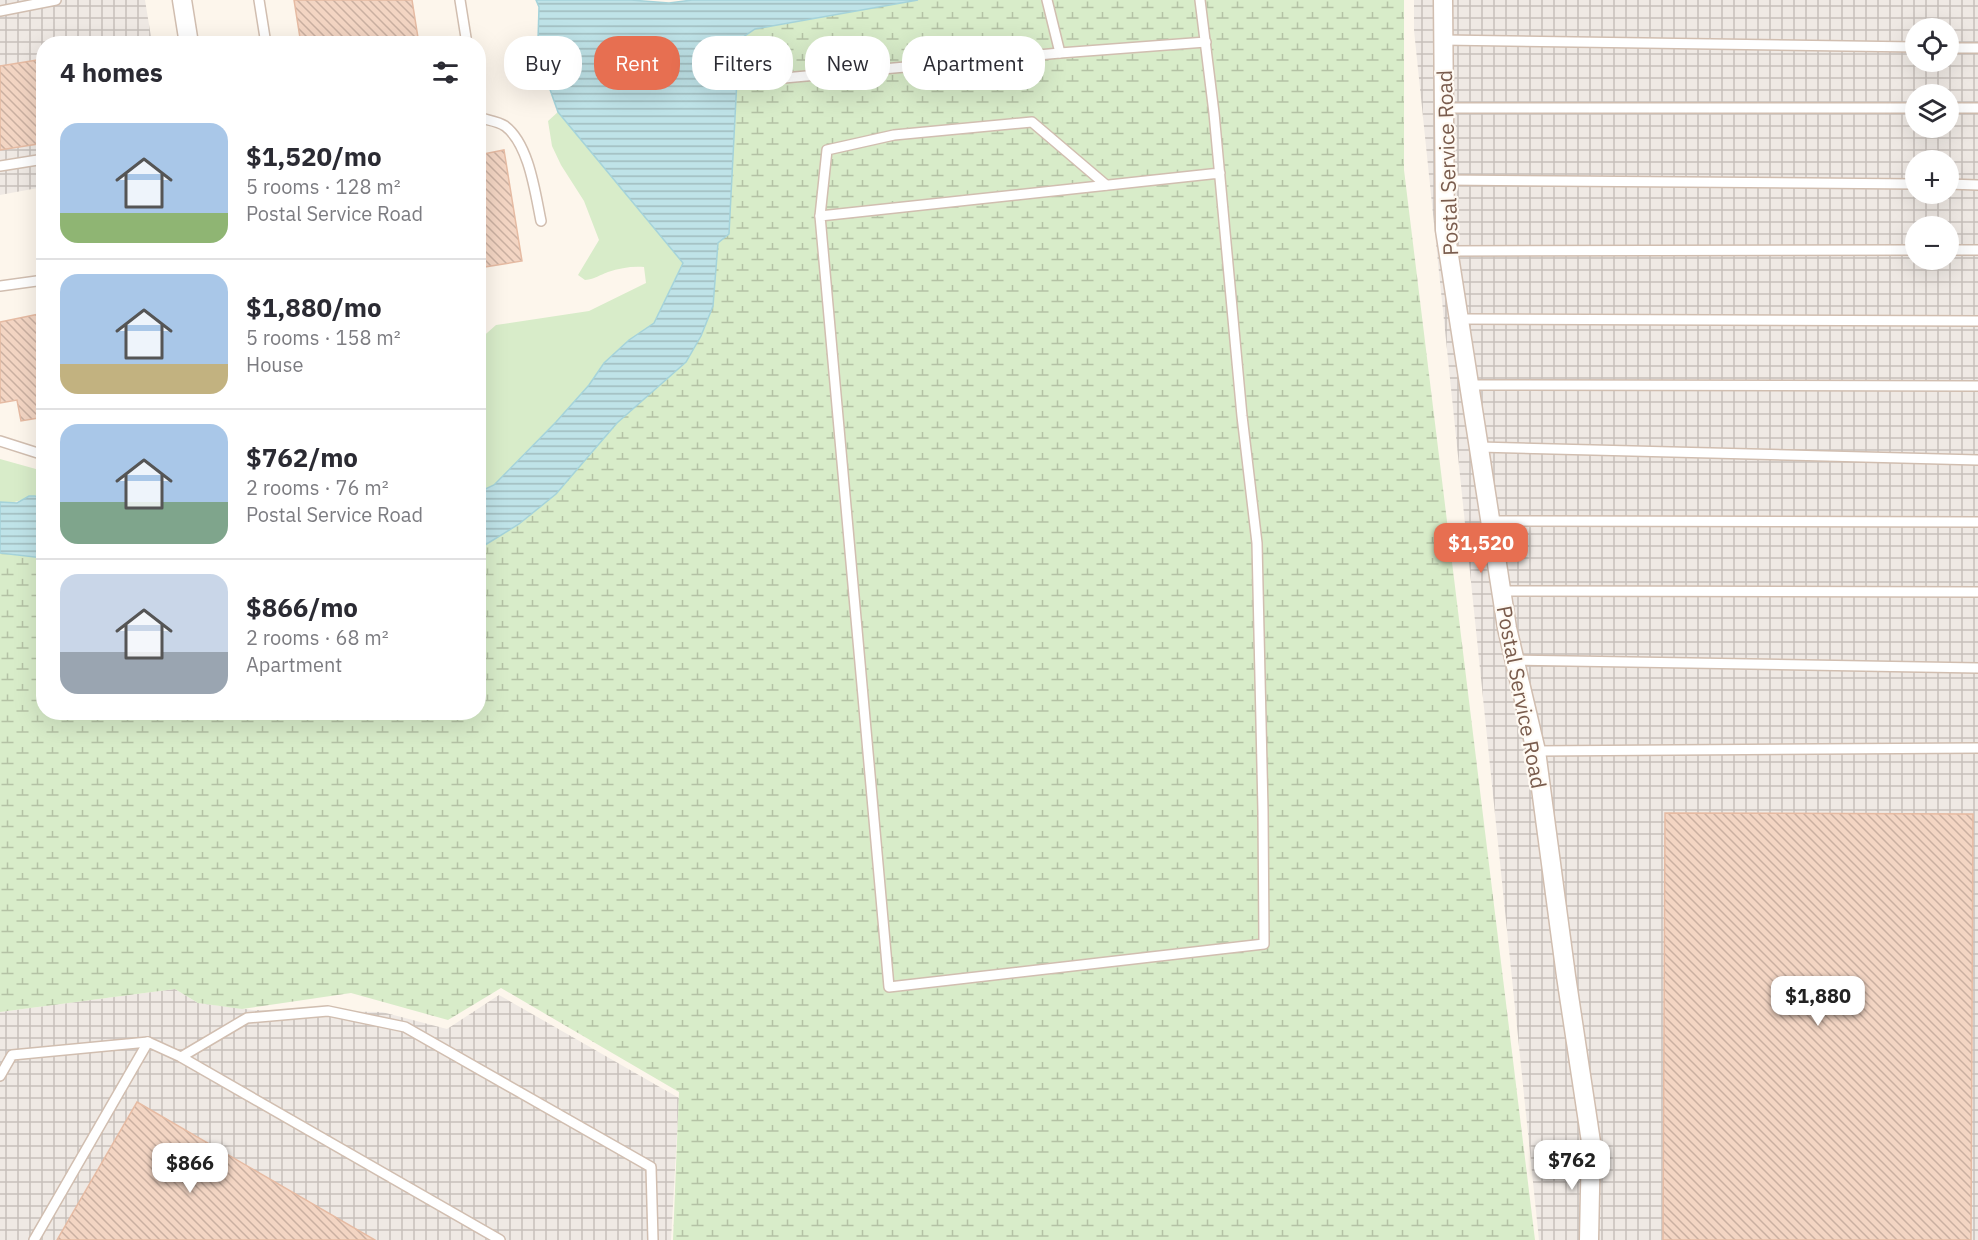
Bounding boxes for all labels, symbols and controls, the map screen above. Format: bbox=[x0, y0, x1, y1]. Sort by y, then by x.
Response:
map controls bbox=[1905, 18, 1959, 270]
button: locate bbox=[1905, 18, 1959, 72]
chip: Buy bbox=[504, 36, 582, 90]
chip: Rent bbox=[594, 36, 680, 90]
chip: Filters bbox=[692, 36, 793, 90]
chip: New bbox=[805, 36, 890, 90]
chip: Apartment bbox=[902, 36, 1045, 90]
text: 4 homes bbox=[60, 55, 163, 89]
icon: filters bbox=[429, 56, 462, 89]
street label: Postal Service Road bbox=[1430, 70, 1464, 256]
button: layers bbox=[1905, 84, 1959, 138]
text: $1,520/mo bbox=[246, 139, 382, 173]
icon: home bbox=[108, 147, 180, 219]
button: + bbox=[1905, 150, 1959, 204]
text: 5 rooms · 128 m² bbox=[246, 173, 401, 200]
text: Postal Service Road bbox=[246, 200, 423, 227]
button: − bbox=[1905, 216, 1959, 270]
text: $1,880/mo bbox=[246, 290, 382, 324]
icon: home bbox=[108, 298, 180, 370]
text: 5 rooms · 158 m² bbox=[246, 324, 401, 351]
text: House bbox=[246, 351, 303, 378]
text: $762/mo bbox=[246, 440, 358, 474]
icon: home bbox=[108, 448, 180, 520]
text: 2 rooms · 76 m² bbox=[246, 474, 389, 501]
text: Postal Service Road bbox=[246, 501, 423, 528]
pin: $1,520 bbox=[1432, 523, 1530, 574]
text: $1,520 bbox=[1448, 529, 1514, 556]
text: $866/mo bbox=[246, 590, 358, 624]
icon: home bbox=[108, 598, 180, 670]
street label: Postal Service Road bbox=[1491, 603, 1553, 791]
text: 2 rooms · 68 m² bbox=[246, 624, 389, 651]
text: Apartment bbox=[246, 651, 342, 678]
pin: $1,880 bbox=[1769, 976, 1867, 1027]
text: $1,880 bbox=[1785, 982, 1851, 1009]
pin: $762 bbox=[1536, 1140, 1608, 1191]
pin: $866 bbox=[154, 1143, 226, 1194]
text: $762 bbox=[1548, 1146, 1596, 1173]
text: $866 bbox=[166, 1149, 214, 1176]

